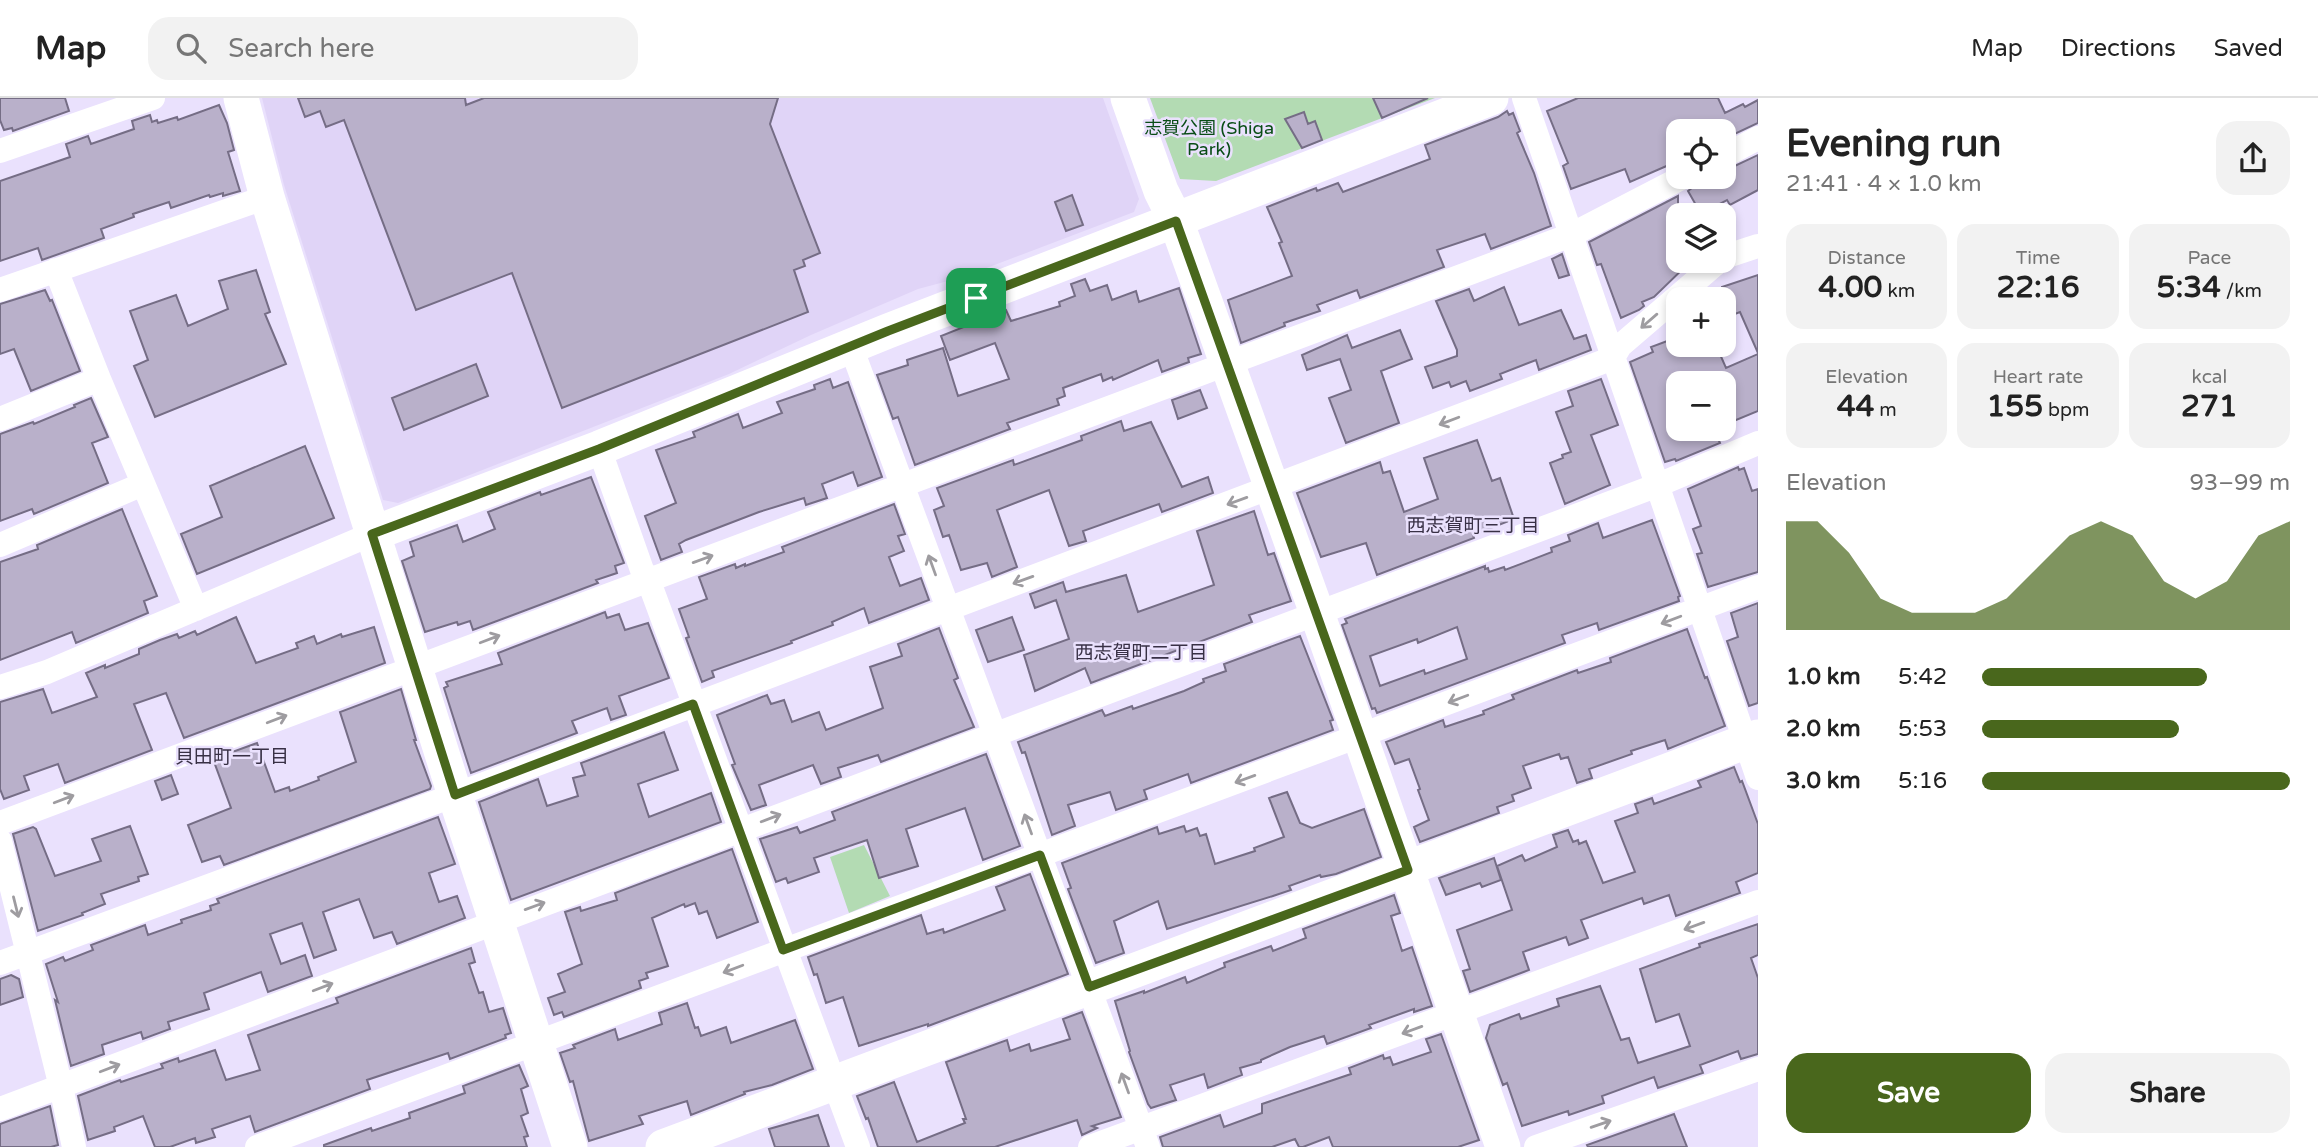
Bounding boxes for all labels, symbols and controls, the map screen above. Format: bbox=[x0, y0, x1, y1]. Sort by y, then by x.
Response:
search box bbox=[148, 17, 638, 80]
text: Map bbox=[35, 29, 106, 68]
icon: search bbox=[172, 29, 210, 67]
text: Search here bbox=[228, 33, 374, 64]
text: Map bbox=[1971, 34, 2023, 63]
text: Directions bbox=[2061, 34, 2176, 63]
text: Saved bbox=[2214, 34, 2283, 63]
park label: 志賀公園 (Shiga Park) bbox=[1144, 117, 1274, 160]
map controls bbox=[1666, 119, 1736, 441]
button: locate bbox=[1666, 119, 1736, 189]
text: Evening run bbox=[1786, 121, 2001, 167]
button: share bbox=[2216, 121, 2290, 195]
text: 21:41 · 4 × 1.0 km bbox=[1786, 170, 1982, 198]
button: layers bbox=[1666, 203, 1736, 273]
text: Distance bbox=[1828, 247, 1906, 269]
text: Time bbox=[2016, 247, 2060, 269]
text: Pace bbox=[2187, 247, 2231, 269]
pin bbox=[946, 268, 1006, 328]
text: 4.00 bbox=[1818, 269, 1882, 306]
text: 22:16 bbox=[1996, 269, 2080, 306]
text: 5:34 bbox=[2157, 269, 2221, 306]
icon: arrive bbox=[957, 279, 995, 317]
text: km bbox=[1882, 280, 1915, 302]
text: /km bbox=[2221, 280, 2262, 302]
button: + bbox=[1666, 287, 1736, 357]
one-way arrow bbox=[1640, 313, 1658, 329]
text: Elevation bbox=[1825, 366, 1908, 388]
text: Heart rate bbox=[1993, 366, 2083, 388]
text: kcal bbox=[2191, 366, 2227, 388]
button: − bbox=[1666, 371, 1736, 441]
text: 44 bbox=[1837, 388, 1874, 425]
text: 155 bbox=[1987, 388, 2043, 425]
text: 271 bbox=[2181, 388, 2238, 425]
text: m bbox=[1874, 399, 1897, 421]
text: bpm bbox=[2043, 399, 2089, 421]
one-way arrow bbox=[1439, 415, 1461, 428]
text: Elevation bbox=[1786, 469, 1887, 497]
text: 93–99 m bbox=[2189, 469, 2290, 497]
one-way arrow bbox=[1226, 496, 1248, 508]
district label: 西志賀町三丁目 bbox=[1406, 515, 1540, 537]
one-way arrow bbox=[691, 552, 713, 564]
one-way arrow bbox=[925, 554, 937, 576]
one-way arrow bbox=[1013, 575, 1035, 588]
one-way arrow bbox=[1661, 614, 1683, 627]
one-way arrow bbox=[478, 632, 500, 644]
district label: 西志賀町二丁目 bbox=[1074, 642, 1208, 664]
text: 1.0 km bbox=[1786, 663, 1861, 691]
text: 5:42 bbox=[1898, 663, 1947, 691]
one-way arrow bbox=[1448, 694, 1470, 707]
one-way arrow bbox=[265, 712, 287, 725]
text: 2.0 km bbox=[1786, 715, 1861, 743]
text: 5:53 bbox=[1898, 715, 1947, 743]
district label: 貝田町一丁目 bbox=[175, 746, 289, 768]
text: 3.0 km bbox=[1786, 767, 1861, 795]
text: 5:16 bbox=[1898, 767, 1947, 795]
one-way arrow bbox=[1234, 774, 1256, 786]
one-way arrow bbox=[52, 792, 74, 805]
one-way arrow bbox=[760, 811, 782, 824]
one-way arrow bbox=[1021, 813, 1034, 835]
one-way arrow bbox=[10, 895, 23, 918]
one-way arrow bbox=[524, 899, 546, 911]
one-way arrow bbox=[1684, 921, 1705, 933]
one-way arrow bbox=[723, 964, 745, 977]
one-way arrow bbox=[311, 980, 333, 992]
one-way arrow bbox=[1401, 1025, 1423, 1038]
button: Save bbox=[1786, 1053, 2031, 1133]
button: Share bbox=[2045, 1053, 2290, 1133]
one-way arrow bbox=[99, 1061, 120, 1074]
one-way arrow bbox=[1117, 1072, 1130, 1094]
one-way arrow bbox=[1589, 1117, 1611, 1129]

